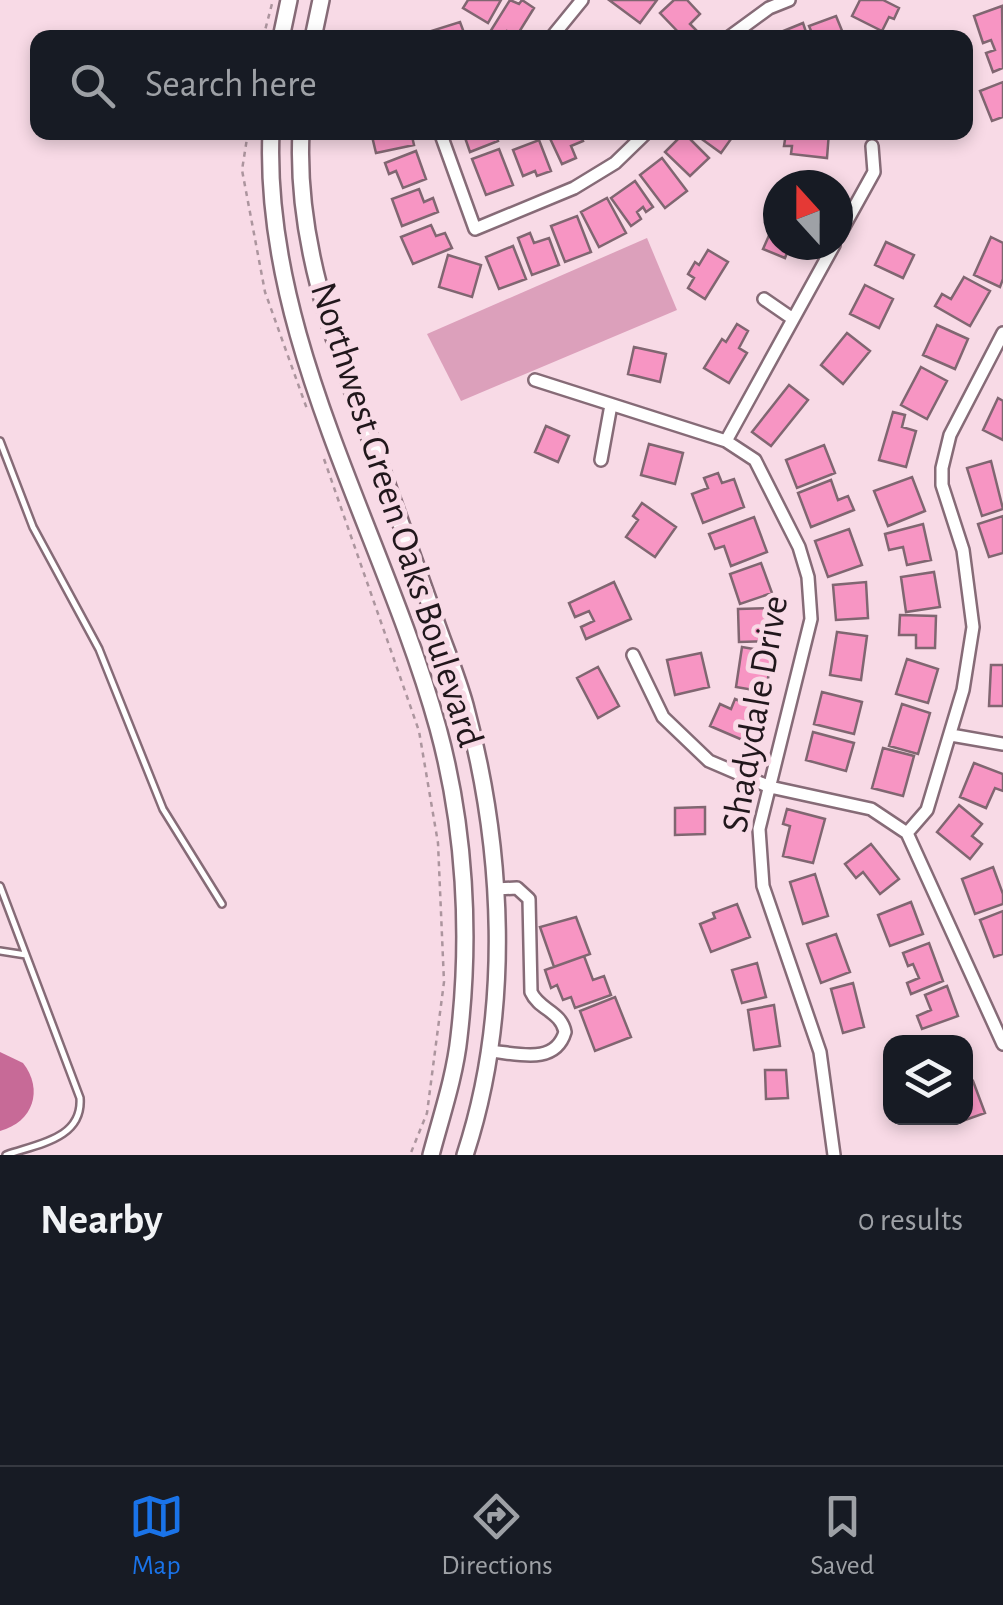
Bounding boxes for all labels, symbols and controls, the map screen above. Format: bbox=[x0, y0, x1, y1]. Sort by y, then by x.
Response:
search box bbox=[30, 30, 973, 140]
icon: search bbox=[65, 58, 120, 113]
text: Search here bbox=[145, 66, 317, 104]
north arrow bbox=[763, 170, 853, 260]
street label: Northwest Green Oaks Boulevard bbox=[303, 278, 489, 752]
street label: Shadydale Drive bbox=[716, 593, 796, 835]
map controls bbox=[883, 1035, 973, 1125]
button: layers bbox=[883, 1035, 973, 1125]
text: Nearby bbox=[40, 1199, 163, 1241]
text: 0 results bbox=[858, 1204, 963, 1236]
tab: Map bbox=[129, 1489, 184, 1583]
tab: Directions bbox=[441, 1489, 553, 1583]
tab: Saved bbox=[810, 1489, 874, 1583]

